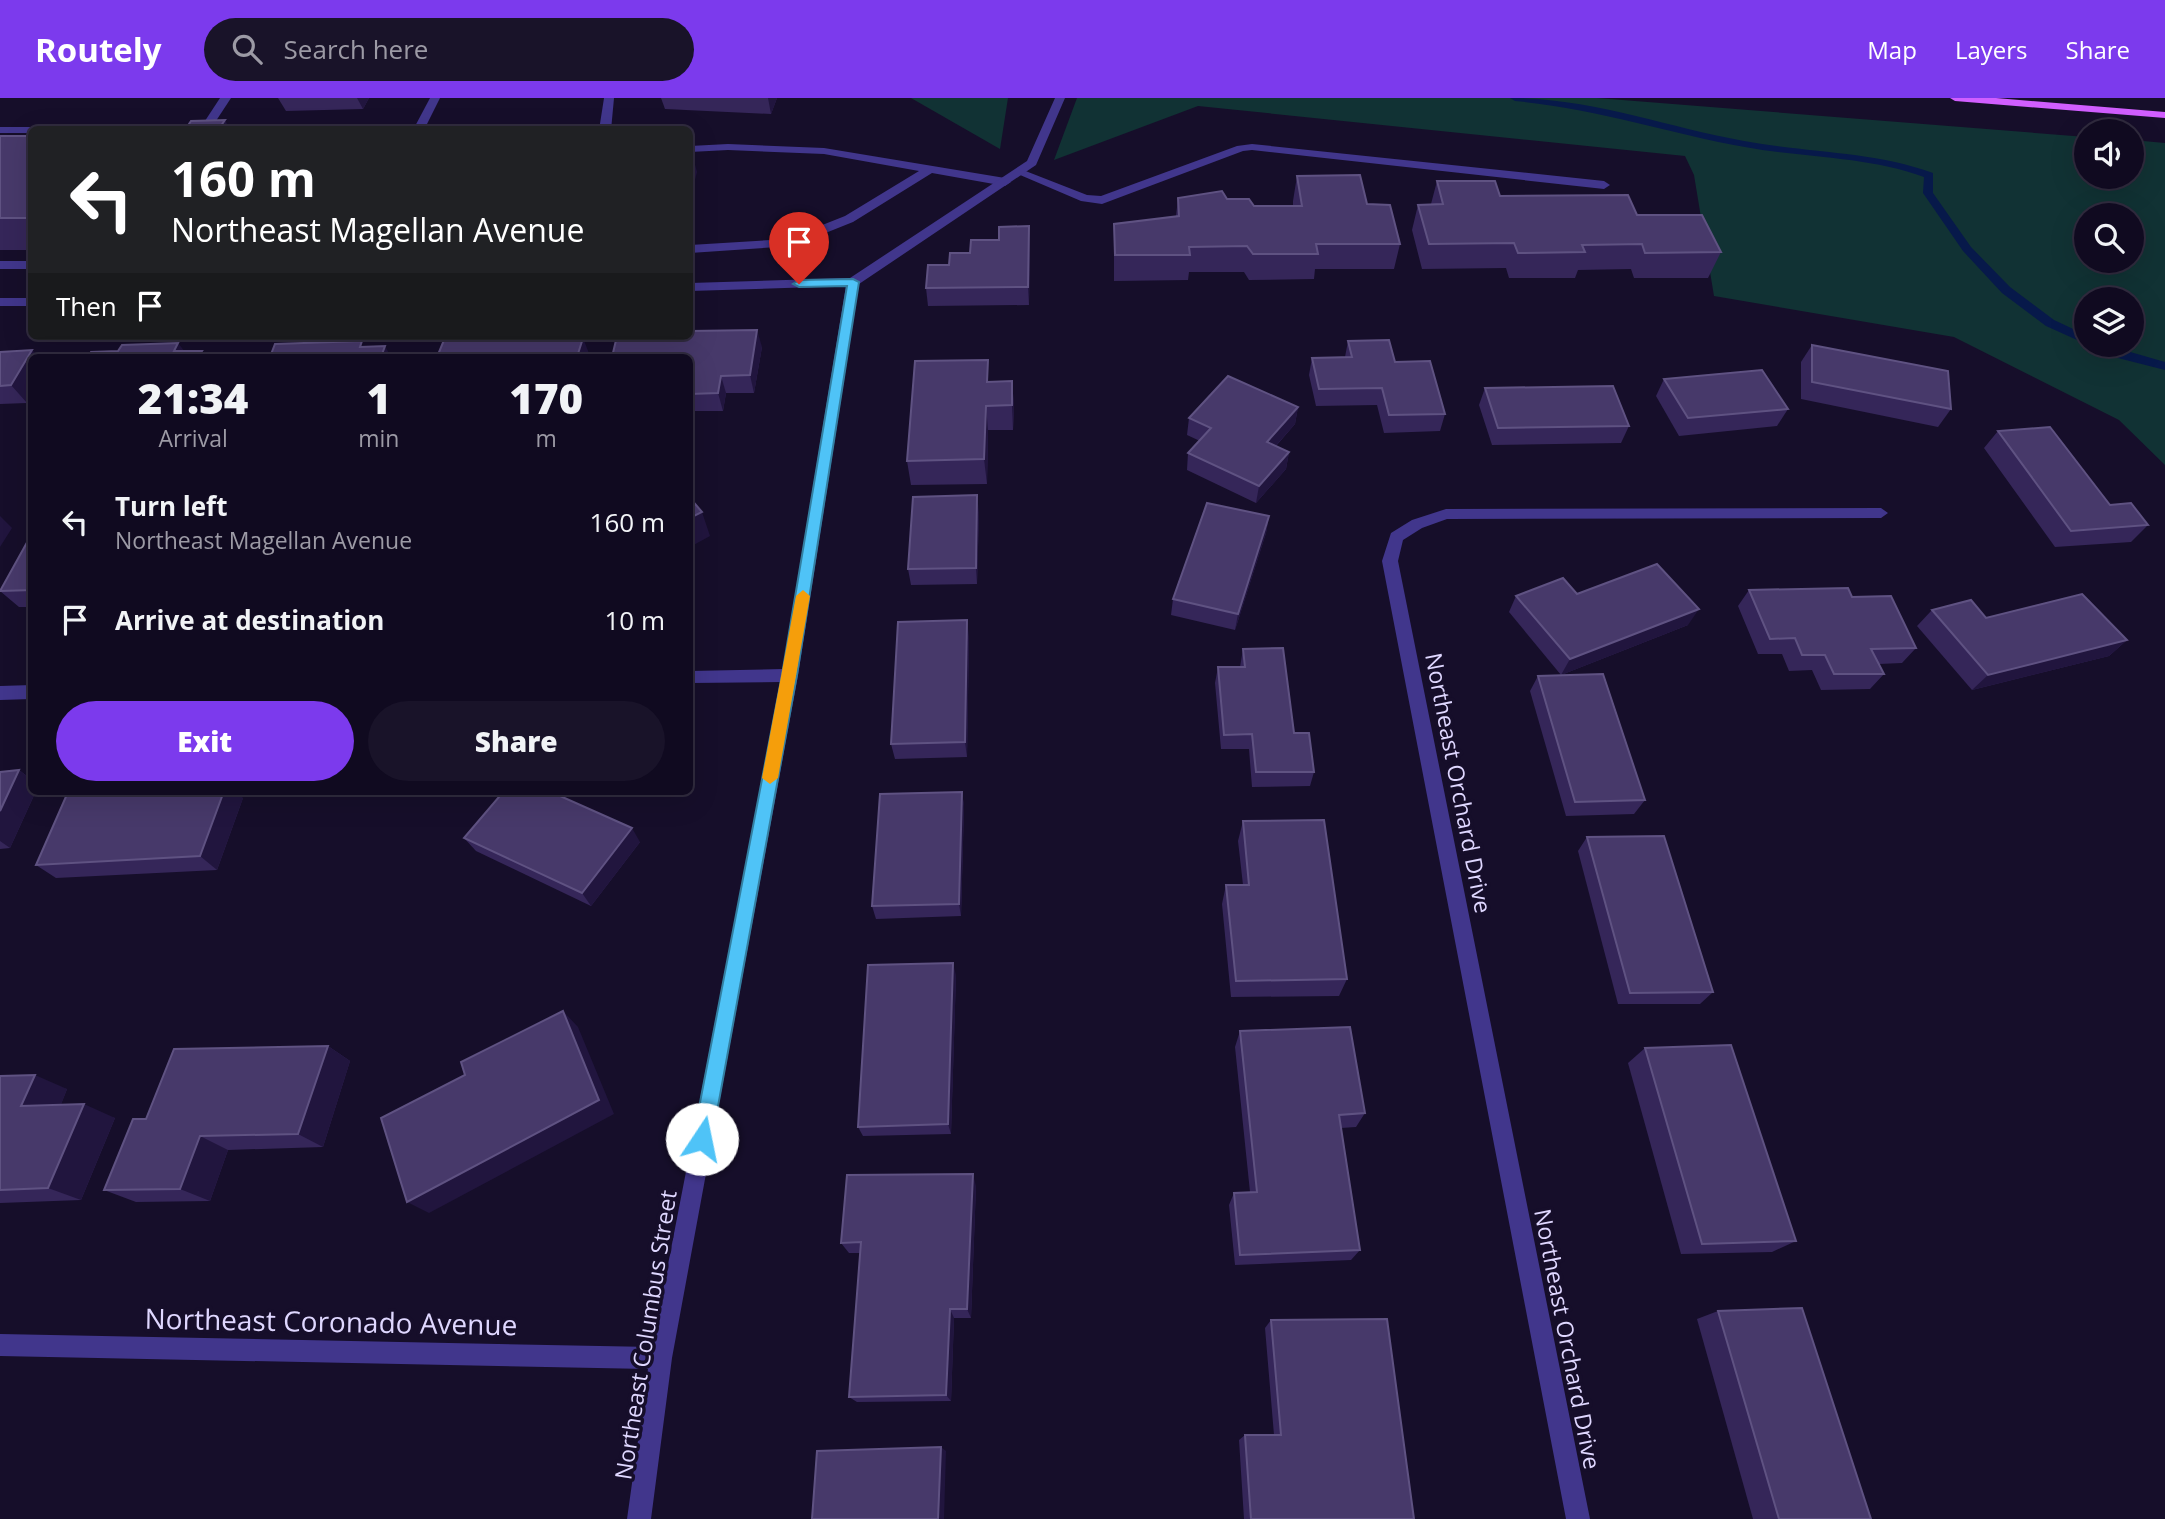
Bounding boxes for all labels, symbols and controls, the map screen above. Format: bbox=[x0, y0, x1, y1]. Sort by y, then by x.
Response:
search box bbox=[204, 18, 694, 81]
text: Routely bbox=[35, 27, 162, 72]
icon: search bbox=[228, 30, 266, 68]
text: Search here bbox=[284, 31, 428, 67]
text: Map bbox=[1867, 33, 1917, 66]
text: Layers bbox=[1955, 33, 2028, 66]
text: Share bbox=[2066, 33, 2130, 66]
map controls bbox=[2074, 119, 2144, 357]
button: sound bbox=[2074, 119, 2144, 189]
text: 160 m bbox=[171, 145, 316, 211]
icon: left bbox=[56, 154, 147, 245]
button: search bbox=[2074, 203, 2144, 273]
text: Northeast Magellan Avenue bbox=[171, 208, 584, 251]
pin bbox=[769, 212, 829, 284]
icon: arrive bbox=[780, 223, 818, 261]
icon: arrive bbox=[131, 287, 169, 325]
button: layers bbox=[2074, 287, 2144, 357]
text: Then bbox=[56, 288, 117, 324]
text: 21:34 bbox=[138, 369, 248, 426]
text: 1 bbox=[367, 369, 391, 426]
text: 170 bbox=[509, 369, 583, 426]
text: Arrival bbox=[159, 422, 228, 454]
text: min bbox=[358, 422, 399, 454]
text: m bbox=[536, 422, 557, 454]
text: Turn left bbox=[115, 488, 227, 524]
icon: left bbox=[56, 503, 94, 541]
text: 160 m bbox=[590, 504, 665, 540]
text: Northeast Magellan Avenue bbox=[115, 524, 412, 556]
icon: arrive bbox=[56, 601, 94, 639]
text: Arrive at destination bbox=[115, 602, 384, 638]
text: 10 m bbox=[604, 602, 665, 638]
street label: Northeast Orchard Drive bbox=[1418, 650, 1500, 916]
button: Exit bbox=[56, 701, 354, 781]
button: Share bbox=[368, 701, 665, 781]
position arrow bbox=[665, 1102, 739, 1176]
street label: Northeast Columbus Street bbox=[606, 1188, 684, 1482]
street label: Northeast Orchard Drive bbox=[1527, 1206, 1609, 1472]
street label: Northeast Coronado Avenue bbox=[144, 1299, 518, 1343]

